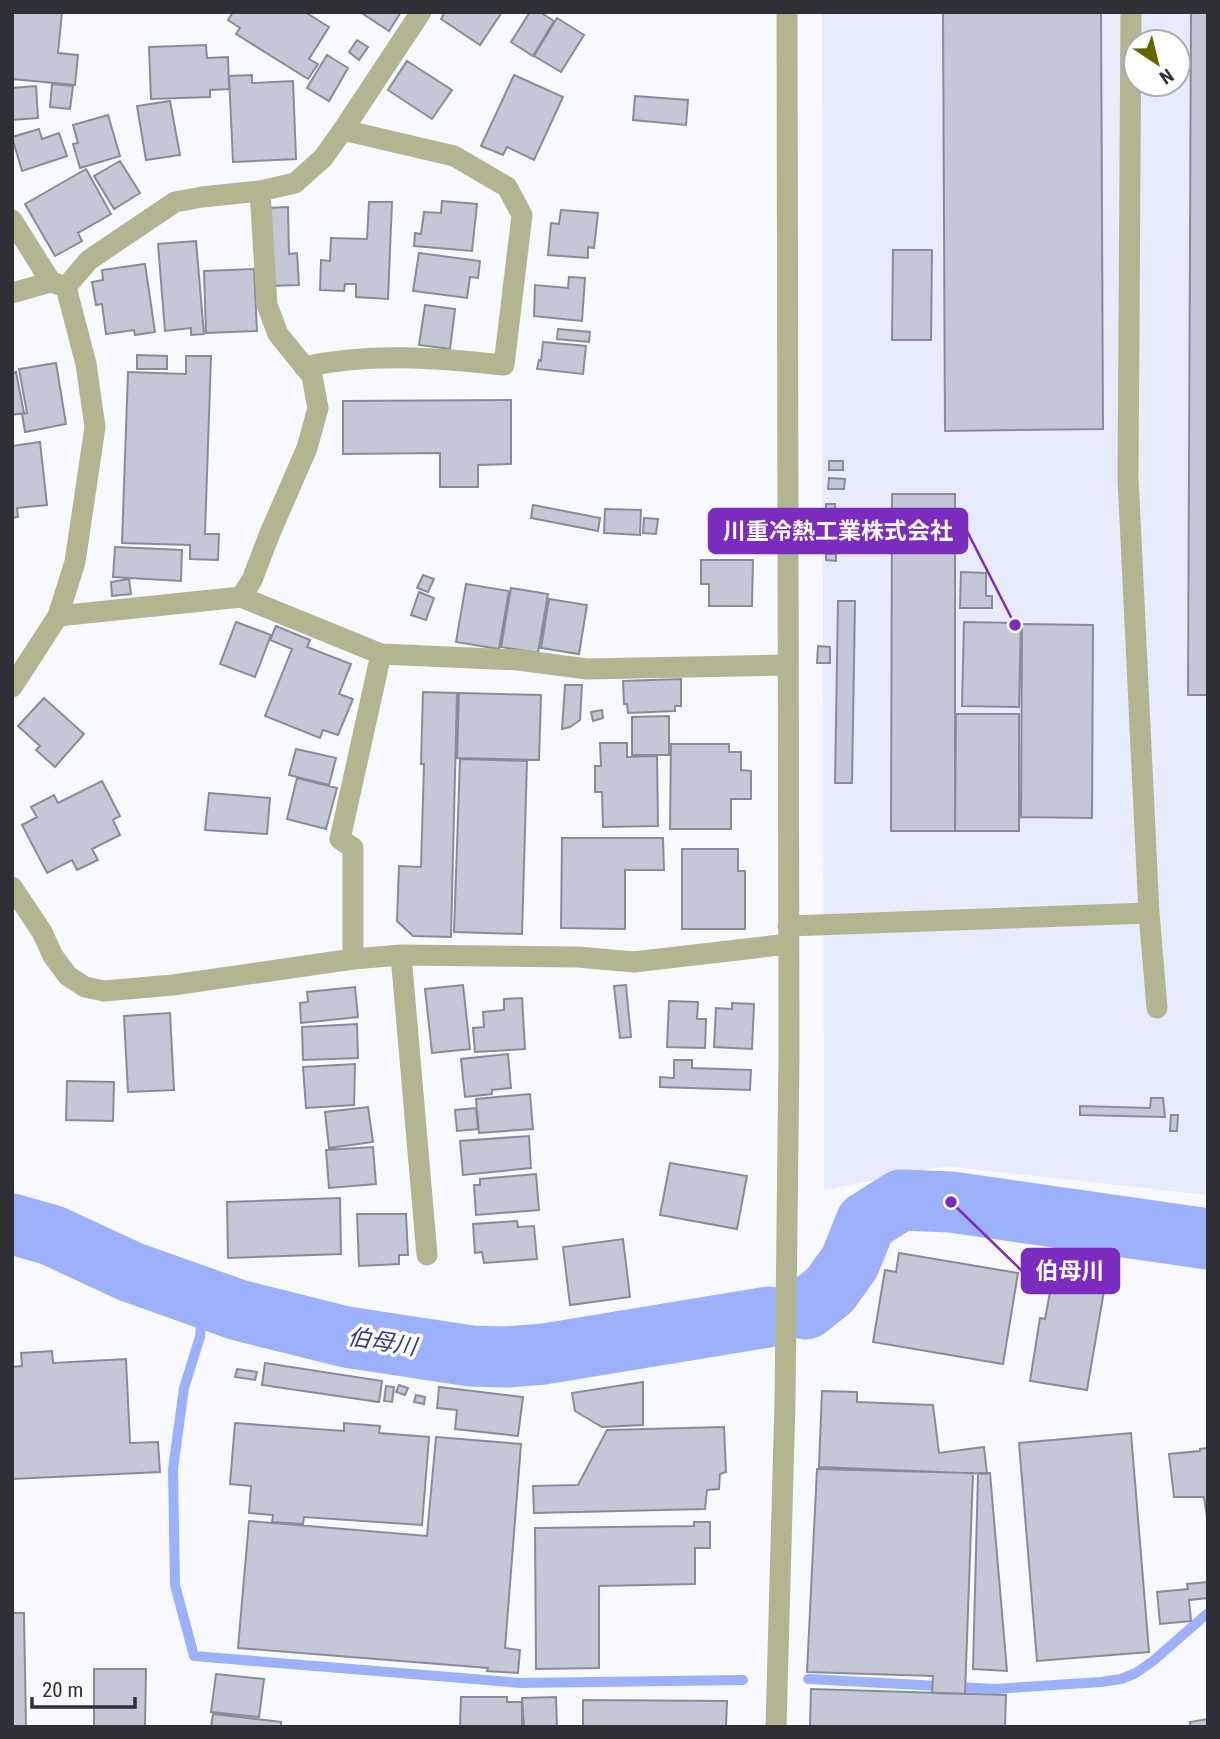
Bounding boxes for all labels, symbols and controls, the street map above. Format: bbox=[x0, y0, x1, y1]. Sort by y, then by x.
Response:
north arrow bbox=[1122, 28, 1192, 98]
text: N bbox=[1155, 64, 1178, 89]
callout: 川重冷熱工業株式会社 bbox=[709, 509, 967, 553]
text: 川重冷熱工業株式会社 bbox=[723, 518, 953, 545]
callout: 伯母川 bbox=[1022, 1249, 1119, 1293]
text: 伯母川 bbox=[1036, 1258, 1105, 1285]
water label: 伯母川 bbox=[346, 1323, 421, 1361]
scale bar bbox=[32, 1666, 135, 1710]
text: 20 m bbox=[42, 1678, 83, 1702]

